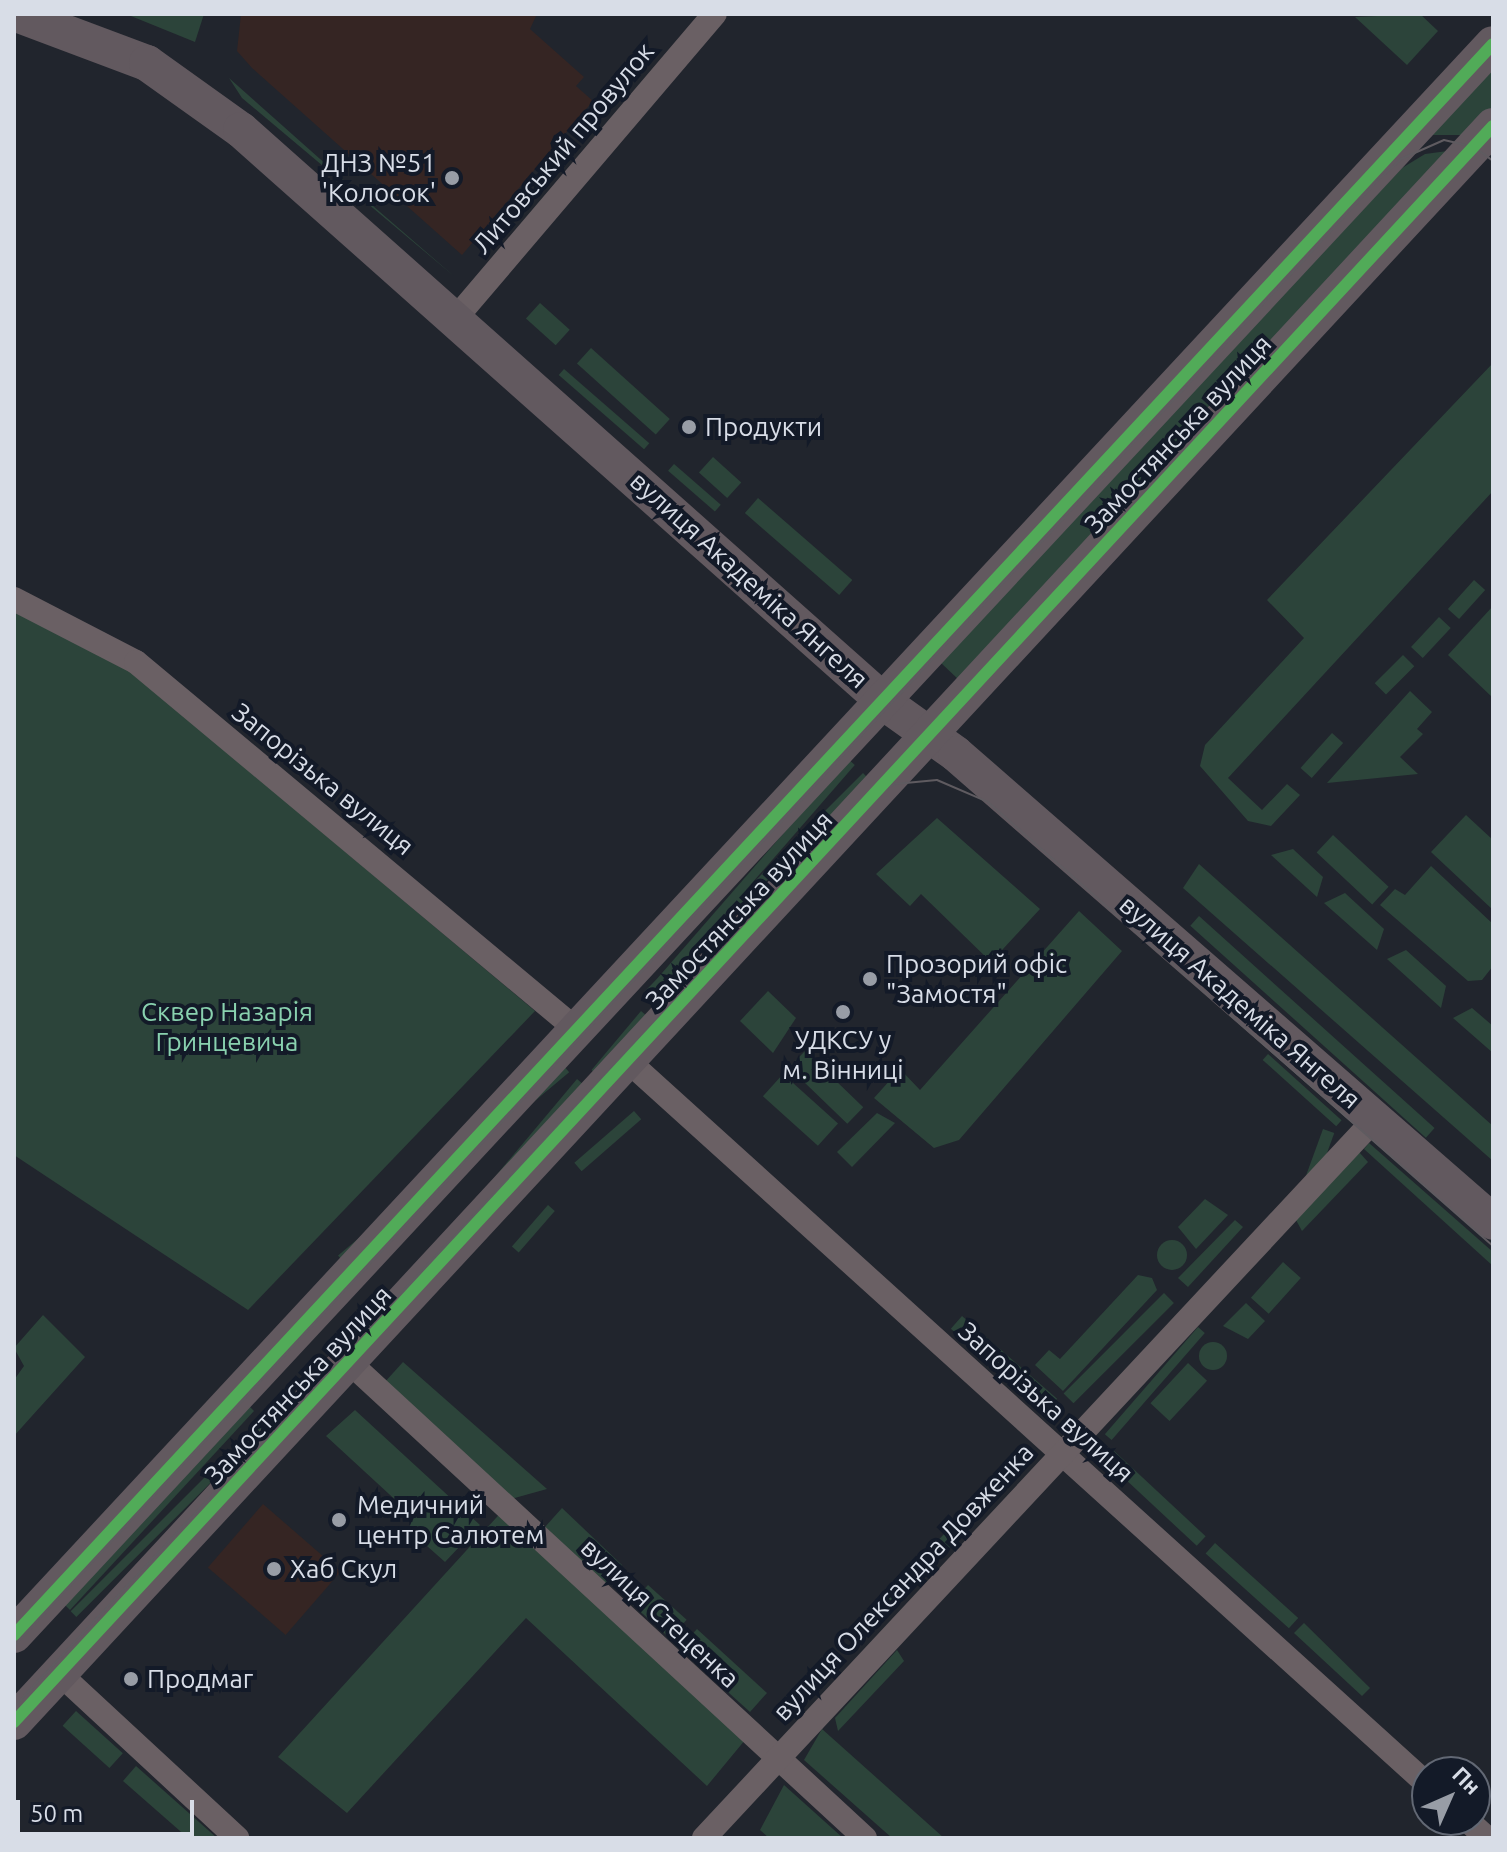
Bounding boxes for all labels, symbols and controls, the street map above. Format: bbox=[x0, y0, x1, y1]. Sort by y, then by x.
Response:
street label: Литовський провулок bbox=[466, 36, 660, 260]
place label: ДНЗ №51 'Колосок' bbox=[321, 147, 436, 208]
marker: ДНЗ №51 'Колосок' bbox=[443, 169, 461, 187]
street label: Замостянська вулиця bbox=[1078, 328, 1278, 540]
place label: Продукти bbox=[705, 411, 822, 443]
marker: Продукти bbox=[680, 418, 698, 436]
street label: вулиця Академіка Янгеля bbox=[624, 465, 874, 695]
street label: Запорізька вулиця bbox=[226, 696, 420, 862]
street label: Замостянська вулиця bbox=[639, 804, 839, 1016]
street label: вулиця Академіка Янгеля bbox=[1113, 889, 1367, 1115]
place label: Прозорий офіс "Замостя" bbox=[886, 948, 1067, 1010]
marker: Прозорий офіс "Замостя" bbox=[861, 970, 879, 988]
park label: Сквер Назарія Гринцевича bbox=[141, 996, 313, 1058]
marker: УДКСУ у м. Вінниці bbox=[834, 1003, 852, 1021]
place label: УДКСУ у м. Вінниці bbox=[782, 1024, 904, 1086]
street label: Замостянська вулиця bbox=[198, 1279, 398, 1491]
street label: Запорізька вулиця bbox=[952, 1315, 1140, 1489]
street label: вулиця Олександра Довженка bbox=[766, 1437, 1040, 1727]
place label: Медичний центр Салютем bbox=[357, 1489, 544, 1550]
marker: Медичний центр Салютем bbox=[328, 1509, 350, 1531]
street label: вулиця Стеценка bbox=[574, 1532, 746, 1694]
place label: Хаб Скул bbox=[290, 1553, 397, 1585]
marker: Хаб Скул bbox=[265, 1560, 283, 1578]
place label: Продмаг bbox=[147, 1663, 253, 1695]
marker: Продмаг bbox=[122, 1670, 140, 1688]
north arrow bbox=[1411, 1756, 1491, 1836]
text: Пн bbox=[1448, 1761, 1486, 1799]
scale bar bbox=[20, 1784, 198, 1834]
text: 50 m bbox=[30, 1800, 83, 1827]

